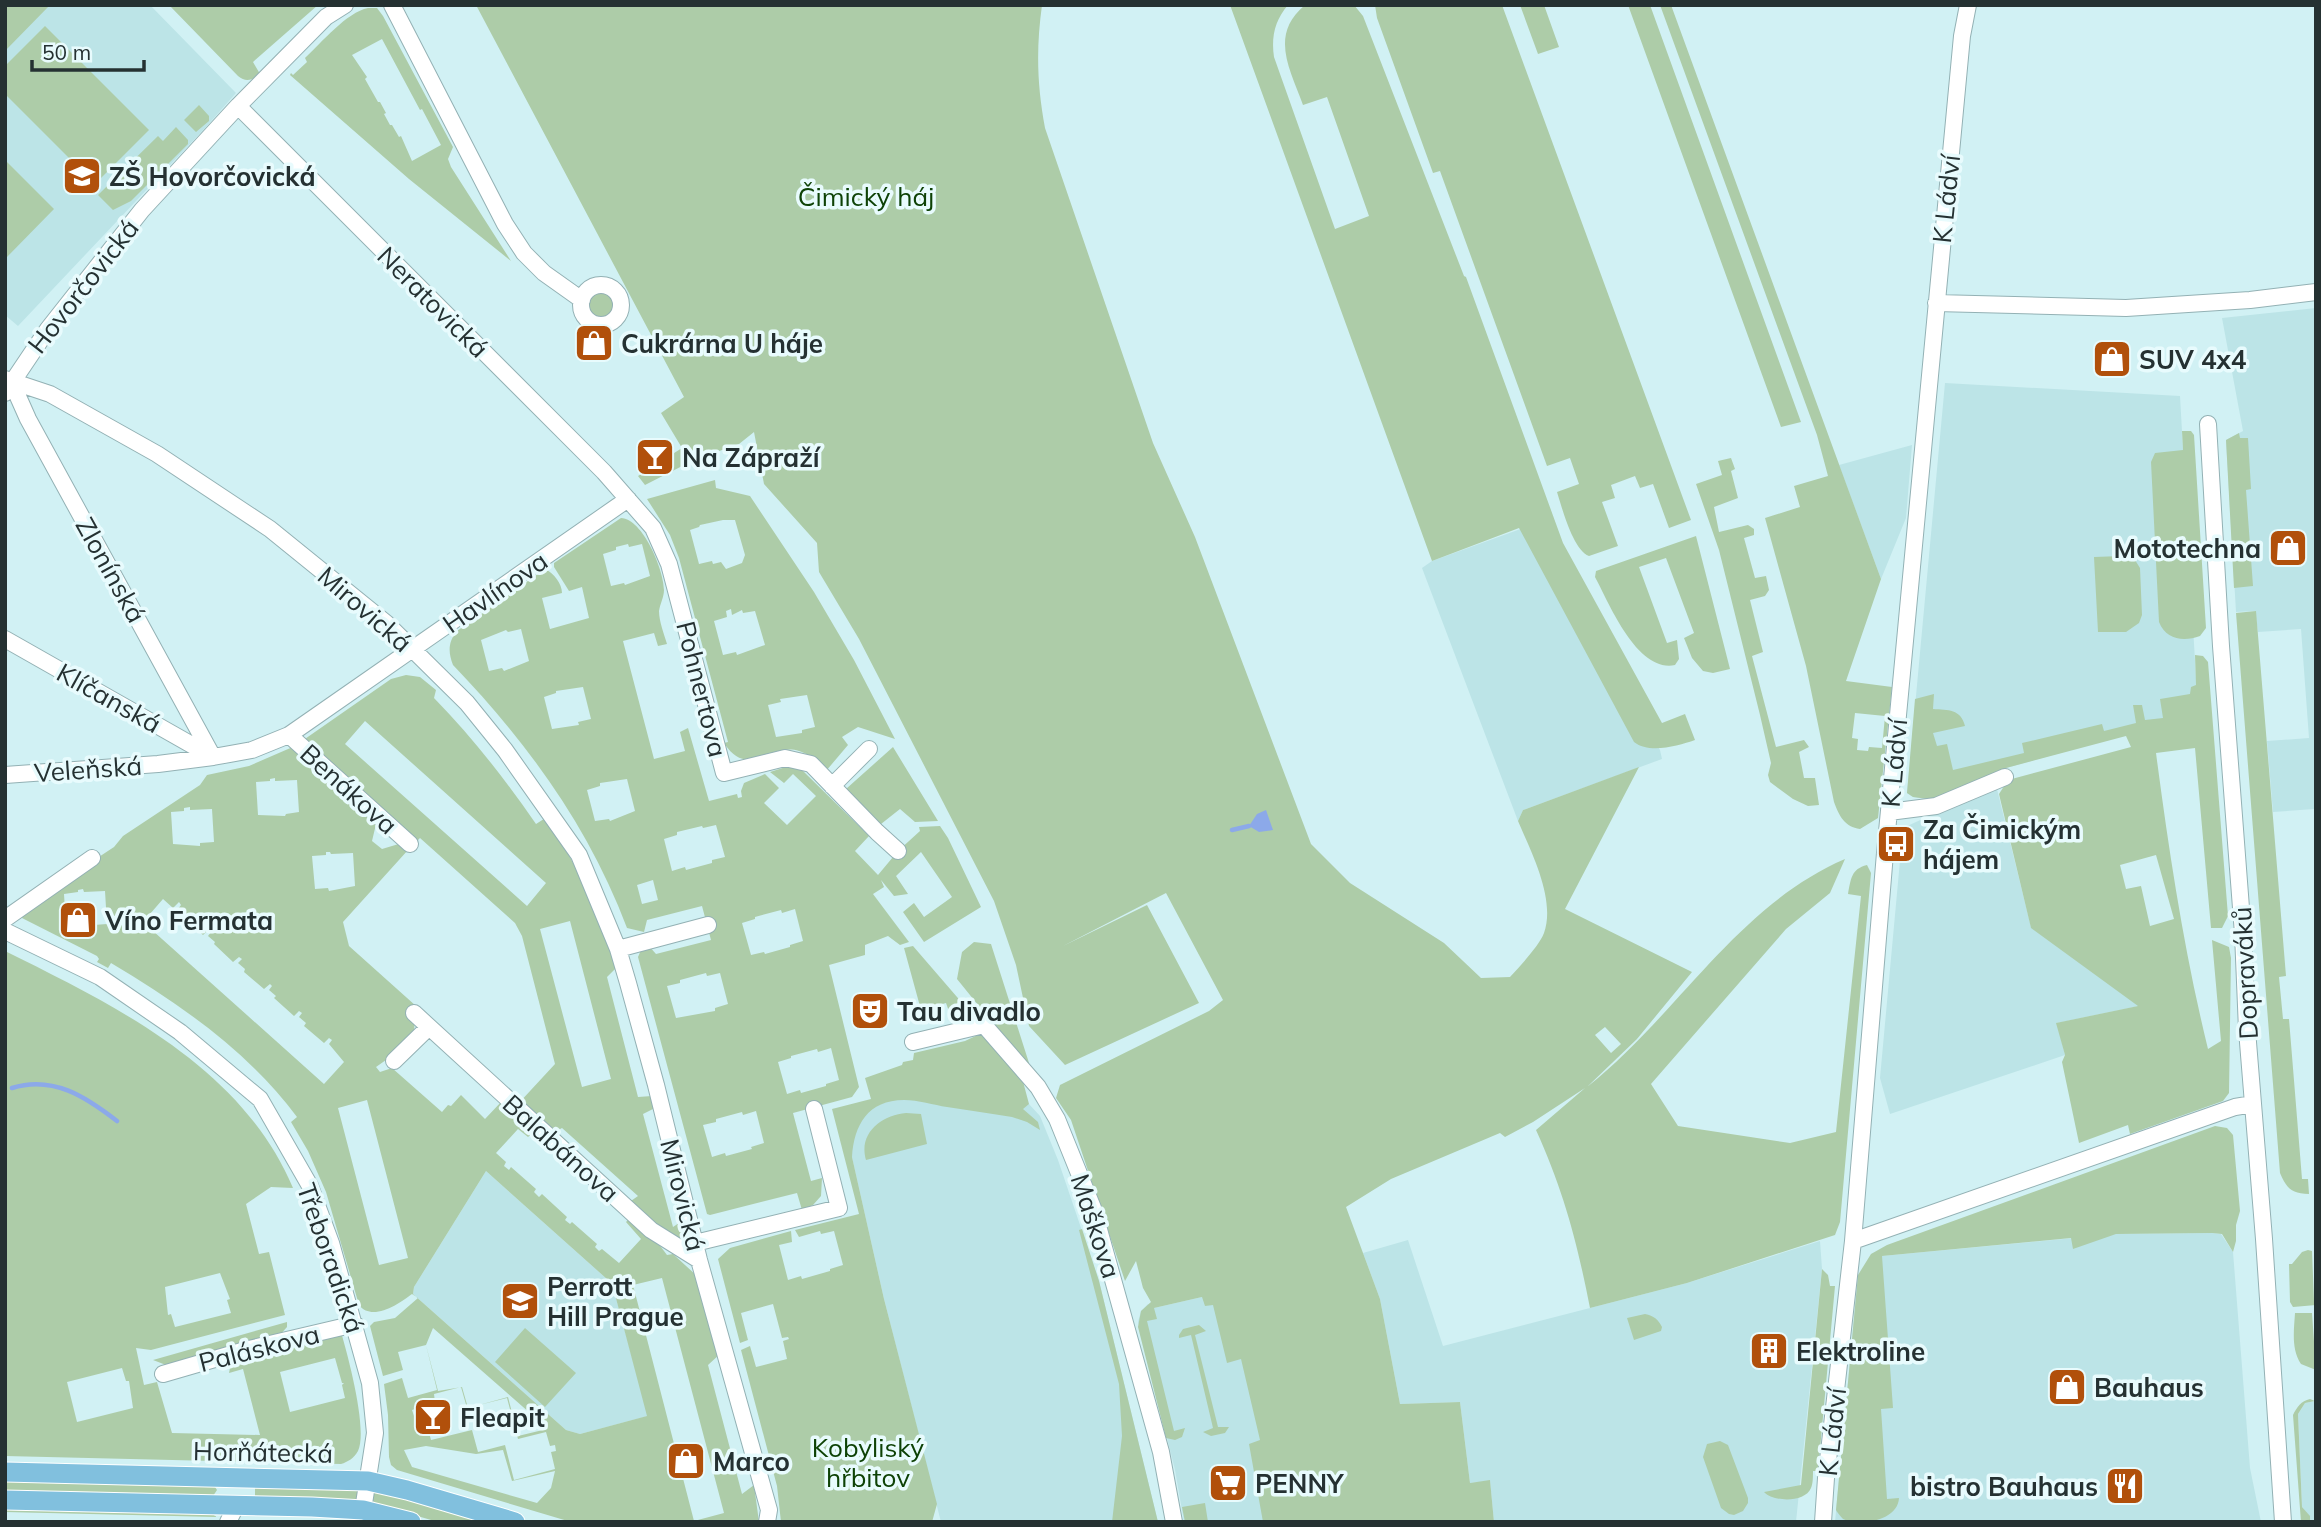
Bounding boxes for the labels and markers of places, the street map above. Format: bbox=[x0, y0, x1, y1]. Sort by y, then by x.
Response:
school or university icon: ZŠ Hovorčovická bbox=[61, 155, 103, 197]
place label: ZŠ Hovorčovická bbox=[109, 160, 316, 193]
shop icon: Cukrárna U háje bbox=[573, 322, 615, 364]
place label: Cukrárna U háje bbox=[621, 327, 823, 360]
shop icon: SUV 4x4 bbox=[2091, 338, 2133, 380]
place label: SUV 4x4 bbox=[2139, 343, 2247, 376]
bar icon: Na Zápraží bbox=[634, 436, 676, 478]
place label: Na Zápraží bbox=[682, 441, 822, 474]
shop icon: Mototechna bbox=[2267, 527, 2309, 569]
place label: Mototechna bbox=[2114, 532, 2261, 565]
place label: Za Čimickým hájem bbox=[1923, 813, 2081, 876]
bus stop icon: Za Čimickým hájem bbox=[1875, 823, 1917, 865]
shop icon: Víno Fermata bbox=[57, 899, 99, 941]
place label: Víno Fermata bbox=[104, 904, 273, 937]
theatre icon: Tau divadlo bbox=[849, 990, 891, 1032]
place label: Tau divadlo bbox=[897, 995, 1041, 1028]
place label: Perrott Hill Prague bbox=[547, 1270, 684, 1333]
school or university icon: Perrott Hill Prague bbox=[499, 1280, 541, 1322]
building icon: Elektroline bbox=[1748, 1330, 1790, 1372]
place label: Elektroline bbox=[1796, 1335, 1925, 1368]
shop icon: Bauhaus bbox=[2046, 1366, 2088, 1408]
place label: Bauhaus bbox=[2094, 1371, 2204, 1404]
bar icon: Fleapit bbox=[412, 1396, 454, 1438]
place label: Fleapit bbox=[460, 1401, 545, 1434]
shop icon: Marco bbox=[665, 1440, 707, 1482]
place label: Marco bbox=[713, 1445, 790, 1478]
supermarket icon: PENNY bbox=[1207, 1462, 1249, 1504]
restaurant icon: bistro Bauhaus bbox=[2104, 1465, 2146, 1507]
place label: PENNY bbox=[1255, 1467, 1345, 1500]
place label: bistro Bauhaus bbox=[1910, 1470, 2098, 1503]

